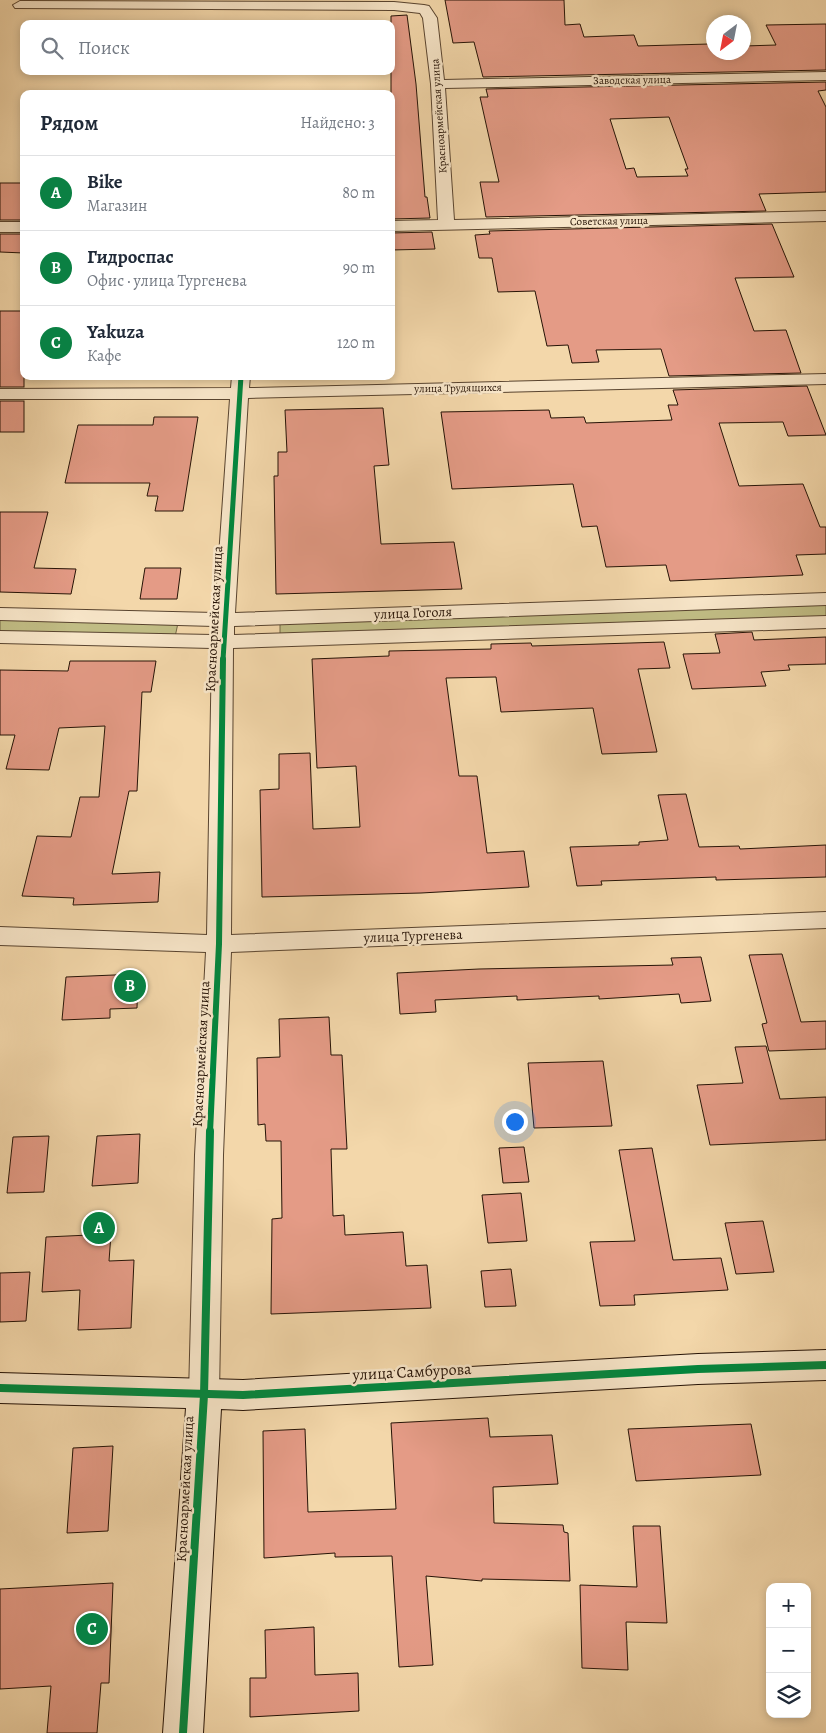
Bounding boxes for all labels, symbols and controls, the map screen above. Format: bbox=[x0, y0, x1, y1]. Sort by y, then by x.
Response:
north arrow bbox=[706, 15, 751, 60]
search box bbox=[20, 20, 395, 75]
icon: search bbox=[38, 34, 66, 62]
text: Поиск bbox=[78, 35, 130, 61]
street label: Красноармейская улица bbox=[427, 57, 450, 174]
street label: Заводская улица bbox=[593, 72, 672, 88]
text: Рядом bbox=[40, 109, 98, 137]
text: Найдено: 3 bbox=[300, 112, 375, 134]
text: Bike bbox=[87, 169, 123, 195]
text: A bbox=[51, 182, 61, 204]
text: 80 m bbox=[342, 182, 375, 204]
text: Магазин bbox=[87, 195, 147, 217]
street label: Советская улица bbox=[570, 213, 649, 229]
text: Гидроспас bbox=[87, 244, 174, 270]
text: B bbox=[51, 257, 61, 279]
text: 90 m bbox=[343, 257, 375, 279]
text: Офис · улица Тургенева bbox=[87, 270, 247, 292]
text: Yakuza bbox=[87, 319, 144, 345]
text: C bbox=[51, 332, 61, 354]
text: 120 m bbox=[337, 332, 375, 354]
text: Кафе bbox=[87, 345, 121, 367]
street label: улица Трудящихся bbox=[413, 380, 502, 396]
street label: Красноармейская улица bbox=[201, 545, 227, 693]
street label: улица Гоголя bbox=[373, 602, 453, 624]
street label: улица Тургенева bbox=[362, 925, 463, 947]
pin: B bbox=[114, 967, 146, 1005]
street label: Красноармейская улица bbox=[188, 980, 214, 1128]
your location bbox=[502, 1109, 528, 1135]
pin: A bbox=[83, 1209, 115, 1247]
street label: улица Самбурова bbox=[351, 1358, 473, 1386]
street label: Красноармейская улица bbox=[172, 1415, 198, 1563]
map controls bbox=[766, 1583, 811, 1718]
button: + bbox=[766, 1583, 811, 1628]
pin: C bbox=[76, 1610, 108, 1648]
button: − bbox=[766, 1628, 811, 1673]
button: layers bbox=[766, 1673, 811, 1718]

